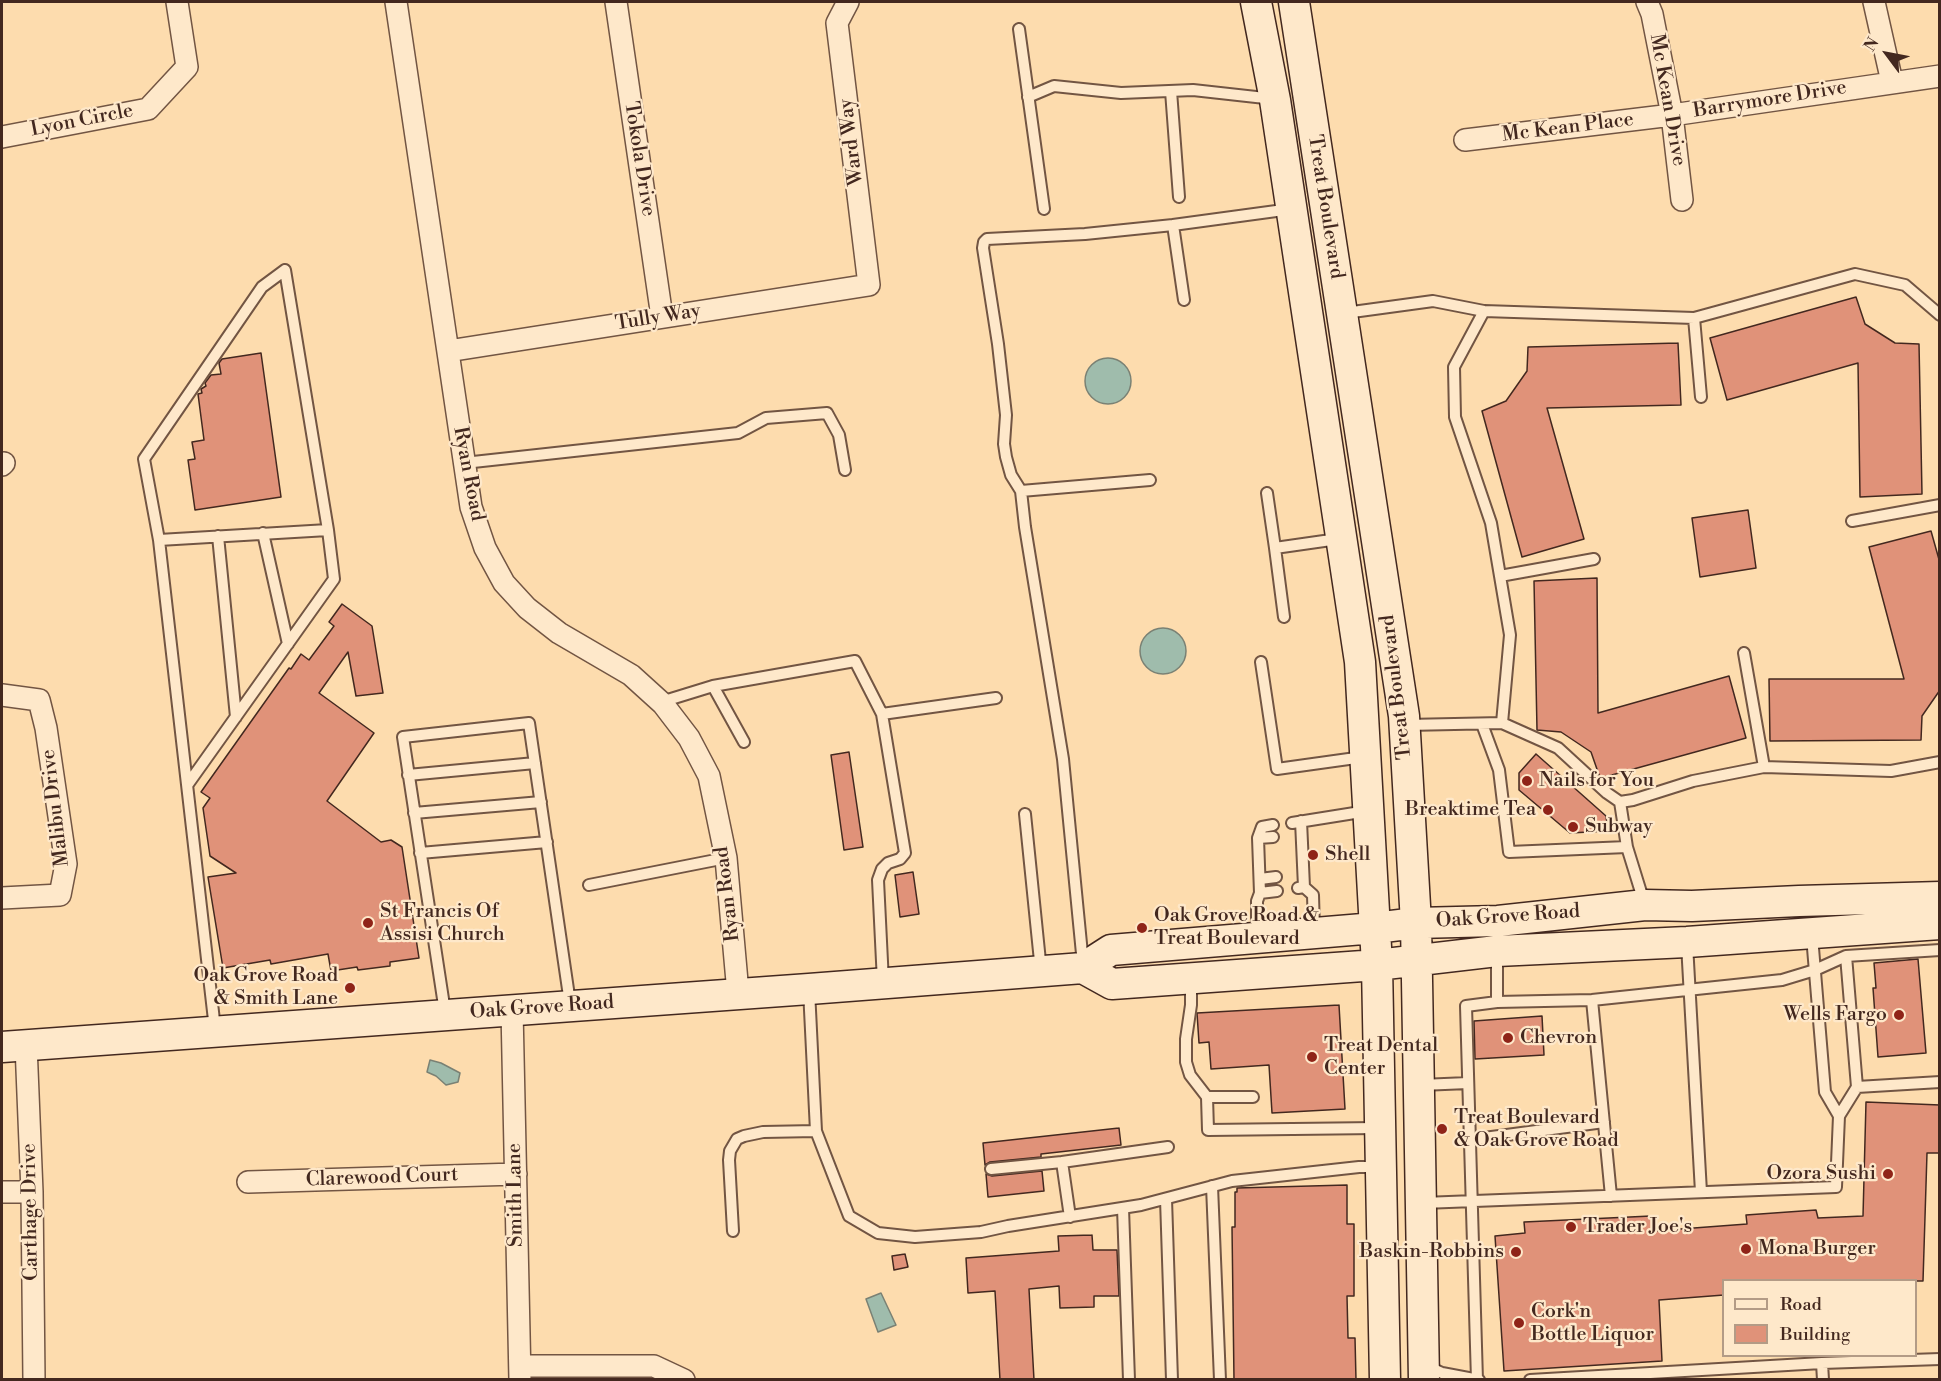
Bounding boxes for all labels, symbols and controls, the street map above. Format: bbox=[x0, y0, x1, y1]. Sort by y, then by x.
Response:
north arrow bbox=[1857, 24, 1917, 84]
street label: Mc Kean Drive bbox=[1644, 32, 1690, 168]
text: N bbox=[1860, 34, 1884, 55]
street label: Barrymore Drive bbox=[1692, 76, 1848, 124]
street label: Ward Way bbox=[835, 97, 869, 187]
street label: Lyon Circle bbox=[29, 99, 135, 143]
street label: Tokola Drive bbox=[618, 100, 660, 218]
street label: Mc Kean Place bbox=[1501, 108, 1635, 148]
street label: Treat Boulevard bbox=[1302, 133, 1348, 281]
street label: Tully Way bbox=[614, 299, 702, 337]
street label: Ryan Road bbox=[447, 425, 489, 523]
street label: Treat Boulevard bbox=[1376, 613, 1418, 761]
street label: Malibu Drive bbox=[37, 748, 75, 868]
place label: Nails for You bbox=[1539, 769, 1654, 793]
marker: Nails for You bbox=[1520, 774, 1534, 788]
place label: Breaktime Tea bbox=[1405, 798, 1536, 822]
marker: Breaktime Tea bbox=[1541, 803, 1555, 817]
place label: Subway bbox=[1585, 815, 1653, 839]
marker: Subway bbox=[1566, 820, 1580, 834]
place label: Shell bbox=[1325, 843, 1370, 867]
street label: Ryan Road bbox=[710, 845, 746, 943]
marker: Shell bbox=[1306, 848, 1320, 862]
place label: St Francis Of Assisi Church bbox=[380, 900, 505, 947]
street label: Oak Grove Road bbox=[1435, 900, 1581, 934]
place label: Oak Grove Road & Treat Boulevard bbox=[1154, 904, 1319, 951]
marker: St Francis Of Assisi Church bbox=[361, 916, 375, 930]
marker: Oak Grove Road & Treat Boulevard bbox=[1135, 921, 1149, 935]
place label: Oak Grove Road & Smith Lane bbox=[193, 964, 338, 1011]
marker: Oak Grove Road & Smith Lane bbox=[343, 981, 357, 995]
street label: Oak Grove Road bbox=[469, 991, 615, 1025]
place label: Wells Fargo bbox=[1783, 1003, 1887, 1027]
marker: Wells Fargo bbox=[1892, 1008, 1906, 1022]
place label: Chevron bbox=[1520, 1026, 1597, 1050]
marker: Chevron bbox=[1501, 1031, 1515, 1045]
place label: Treat Dental Center bbox=[1324, 1034, 1438, 1081]
marker: Treat Dental Center bbox=[1305, 1050, 1319, 1064]
place label: Treat Boulevard & Oak Grove Road bbox=[1454, 1106, 1619, 1153]
marker: Treat Boulevard & Oak Grove Road bbox=[1435, 1122, 1449, 1136]
street label: Carthage Drive bbox=[18, 1143, 44, 1281]
street label: Smith Lane bbox=[503, 1143, 529, 1247]
place label: Ozora Sushi bbox=[1767, 1162, 1876, 1186]
street label: Clarewood Court bbox=[305, 1163, 459, 1193]
marker: Ozora Sushi bbox=[1881, 1167, 1895, 1181]
place label: Trader Joe's bbox=[1583, 1215, 1692, 1239]
marker: Trader Joe's bbox=[1564, 1220, 1578, 1234]
place label: Mona Burger bbox=[1758, 1237, 1876, 1261]
place label: Baskin-Robbins bbox=[1359, 1240, 1504, 1264]
marker: Mona Burger bbox=[1739, 1242, 1753, 1256]
marker: Baskin-Robbins bbox=[1509, 1245, 1523, 1259]
legend bbox=[1722, 1279, 1917, 1357]
text: Road bbox=[1780, 1293, 1822, 1316]
place label: Cork'n Bottle Liquor bbox=[1531, 1300, 1654, 1347]
marker: Cork'n Bottle Liquor bbox=[1512, 1316, 1526, 1330]
text: Building bbox=[1780, 1323, 1850, 1346]

